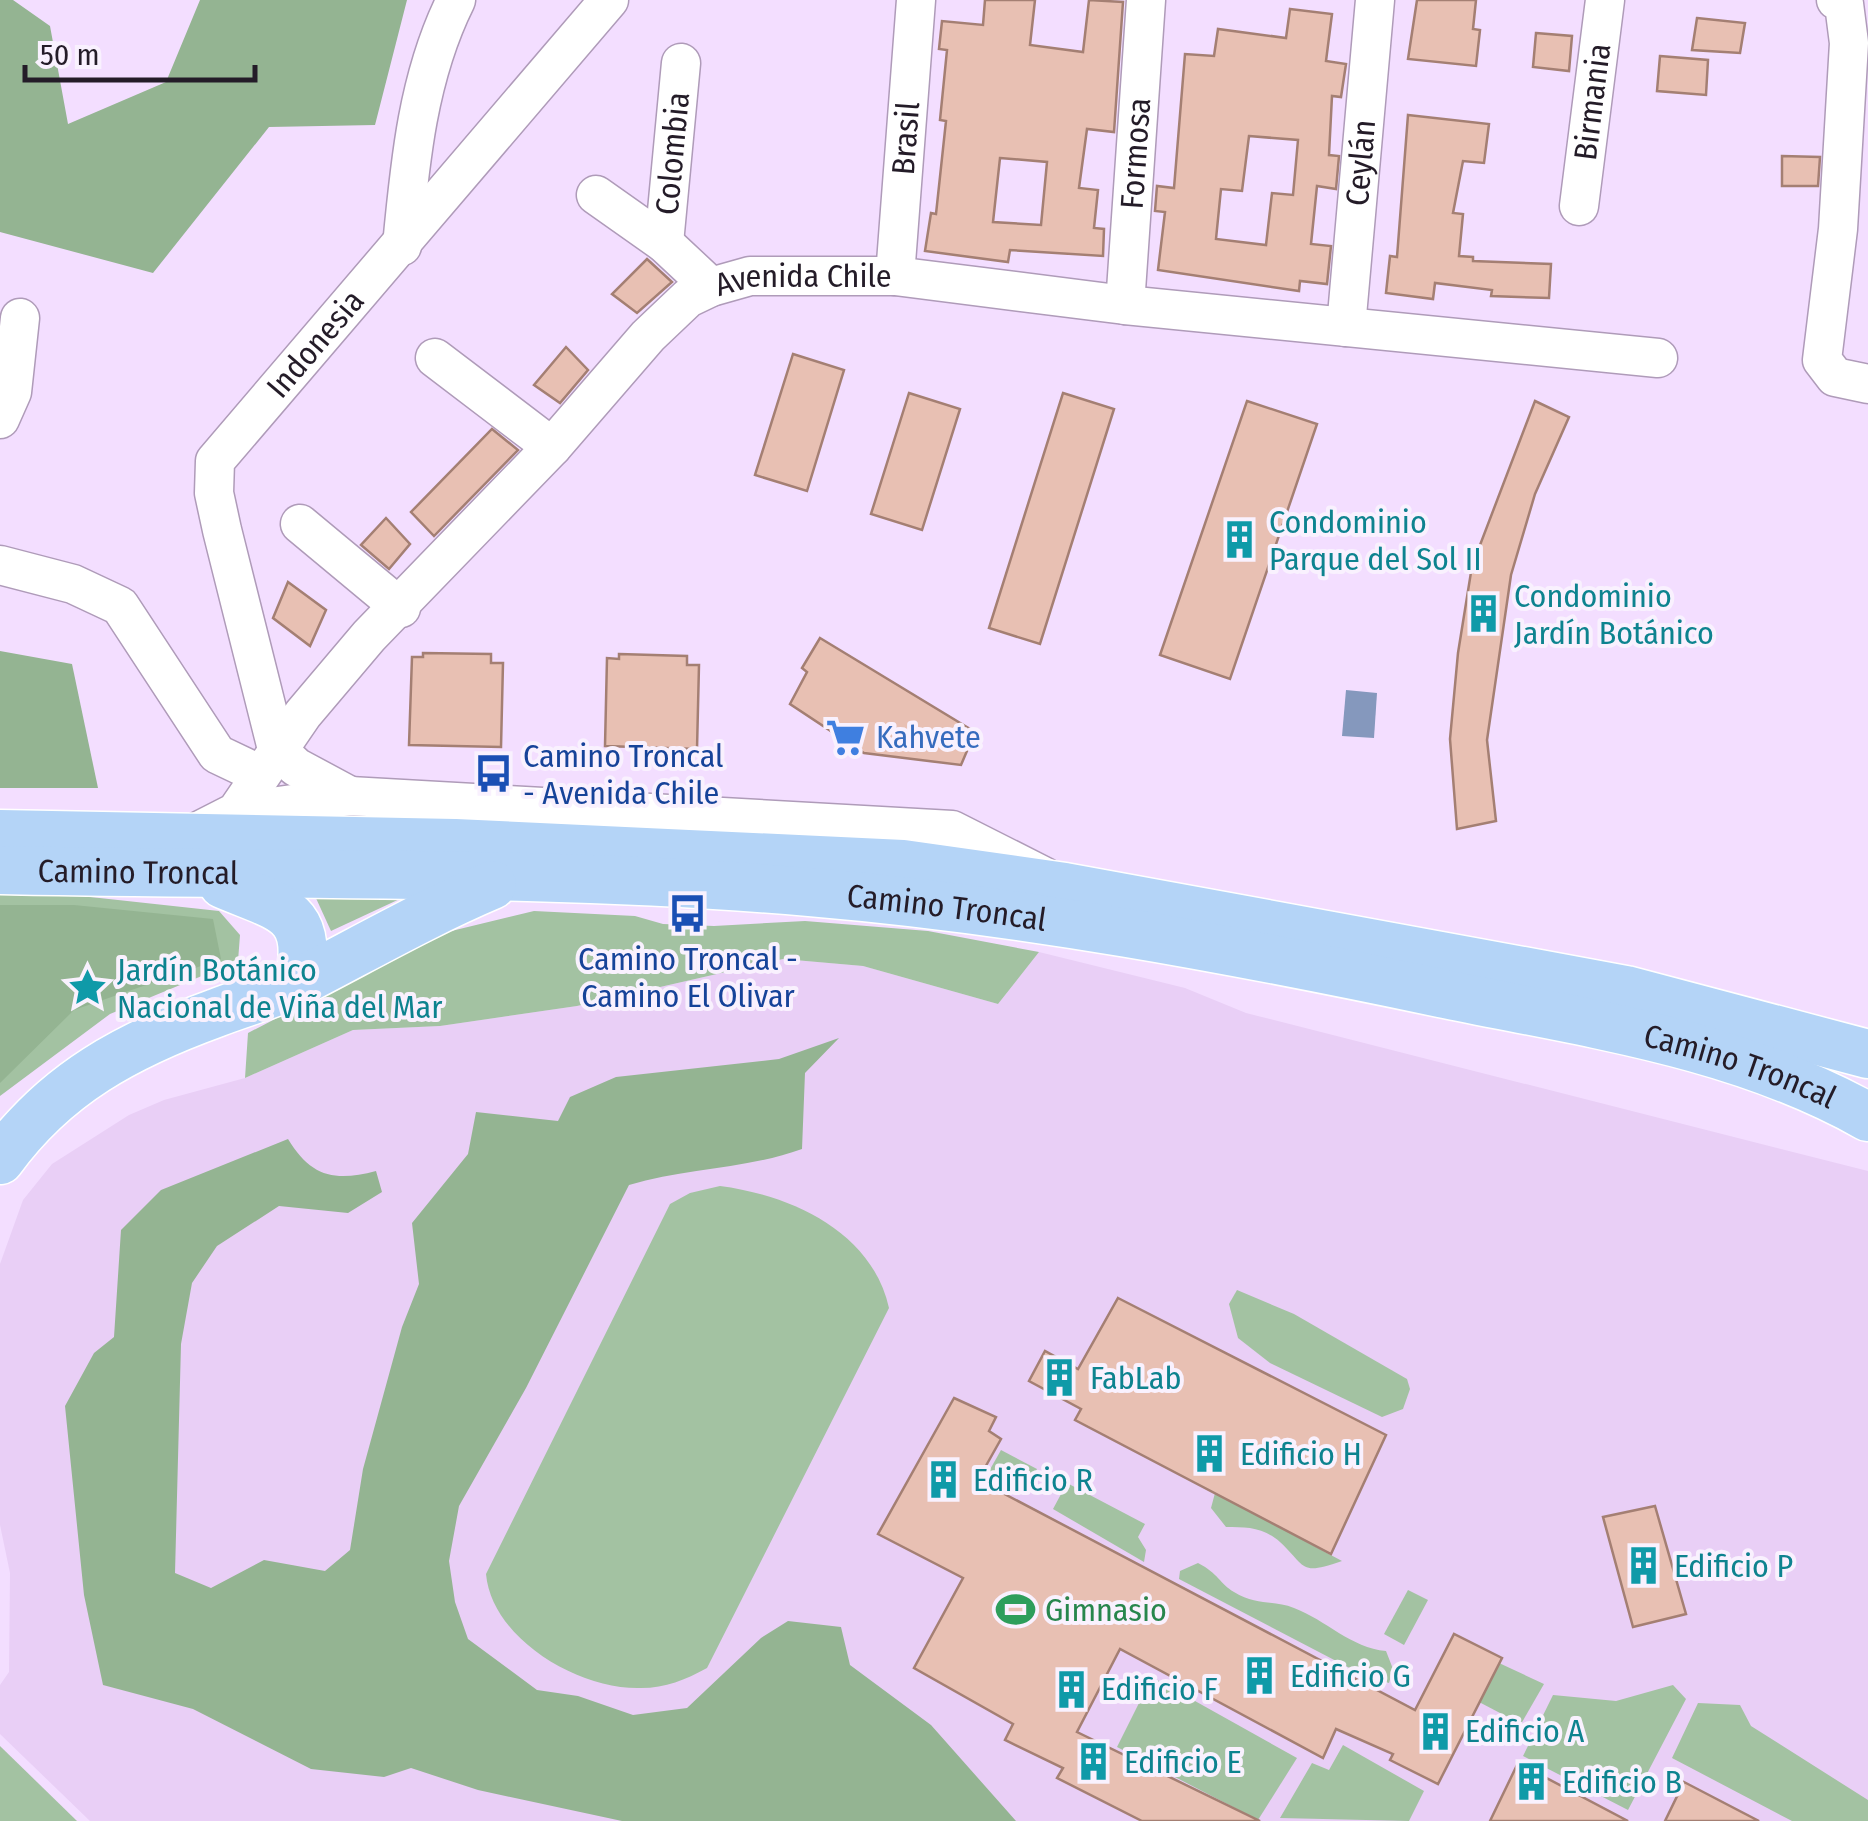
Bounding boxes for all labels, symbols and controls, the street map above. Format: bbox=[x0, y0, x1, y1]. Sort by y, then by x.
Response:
scale bar bbox=[25, 20, 255, 82]
text: 50 m bbox=[40, 37, 100, 73]
street label: Birmania bbox=[1566, 41, 1618, 163]
street label: Colombia bbox=[648, 90, 697, 216]
street label: Formosa bbox=[1113, 96, 1158, 210]
street label: Brasil bbox=[884, 100, 927, 176]
street label: Ceylán bbox=[1338, 118, 1383, 207]
street label: Avenida Chile bbox=[711, 257, 892, 304]
street label: Indonesia bbox=[259, 282, 372, 405]
place label: Condominio Parque del Sol II bbox=[1269, 503, 1482, 578]
building icon: Condominio Parque del Sol II bbox=[1218, 519, 1260, 561]
place label: Condominio Jardín Botánico bbox=[1514, 577, 1714, 652]
building icon: Condominio Jardín Botánico bbox=[1463, 593, 1505, 635]
supermarket icon: Kahvete bbox=[825, 716, 867, 758]
place label: Kahvete bbox=[876, 718, 981, 756]
place label: Camino Troncal - Avenida Chile bbox=[523, 737, 724, 812]
bus stop icon: Camino Troncal - Avenida Chile bbox=[472, 753, 514, 795]
street label: Camino Troncal bbox=[37, 852, 238, 892]
street label: Camino Troncal bbox=[845, 876, 1049, 939]
bus stop icon: Camino Troncal - Camino El Olivar bbox=[667, 893, 709, 935]
place label: Camino Troncal - Camino El Olivar bbox=[578, 940, 798, 1015]
place label: Jardín Botánico Nacional de Viña del Mar bbox=[117, 951, 442, 1026]
place icon: Jardín Botánico Nacional de Viña del Mar bbox=[66, 967, 108, 1009]
street label: Camino Troncal bbox=[1640, 1016, 1842, 1116]
building icon: FabLab bbox=[1039, 1357, 1081, 1399]
place label: FabLab bbox=[1090, 1359, 1181, 1397]
building icon: Edificio H bbox=[1189, 1433, 1231, 1475]
place label: Edificio H bbox=[1240, 1435, 1362, 1473]
building icon: Edificio R bbox=[922, 1459, 964, 1501]
place label: Edificio R bbox=[973, 1461, 1093, 1499]
building icon: Edificio P bbox=[1623, 1545, 1665, 1587]
place label: Edificio P bbox=[1674, 1547, 1793, 1585]
sports icon: Gimnasio bbox=[994, 1589, 1036, 1631]
place label: Gimnasio bbox=[1045, 1591, 1167, 1629]
building icon: Edificio G bbox=[1239, 1655, 1281, 1697]
place label: Edificio G bbox=[1290, 1657, 1411, 1695]
building icon: Edificio F bbox=[1050, 1668, 1092, 1710]
place label: Edificio F bbox=[1101, 1670, 1217, 1708]
building icon: Edificio A bbox=[1414, 1710, 1456, 1752]
place label: Edificio A bbox=[1465, 1712, 1584, 1750]
building icon: Edificio E bbox=[1073, 1741, 1115, 1783]
place label: Edificio E bbox=[1124, 1743, 1241, 1781]
building icon: Edificio B bbox=[1511, 1761, 1553, 1803]
place label: Edificio B bbox=[1562, 1763, 1682, 1801]

